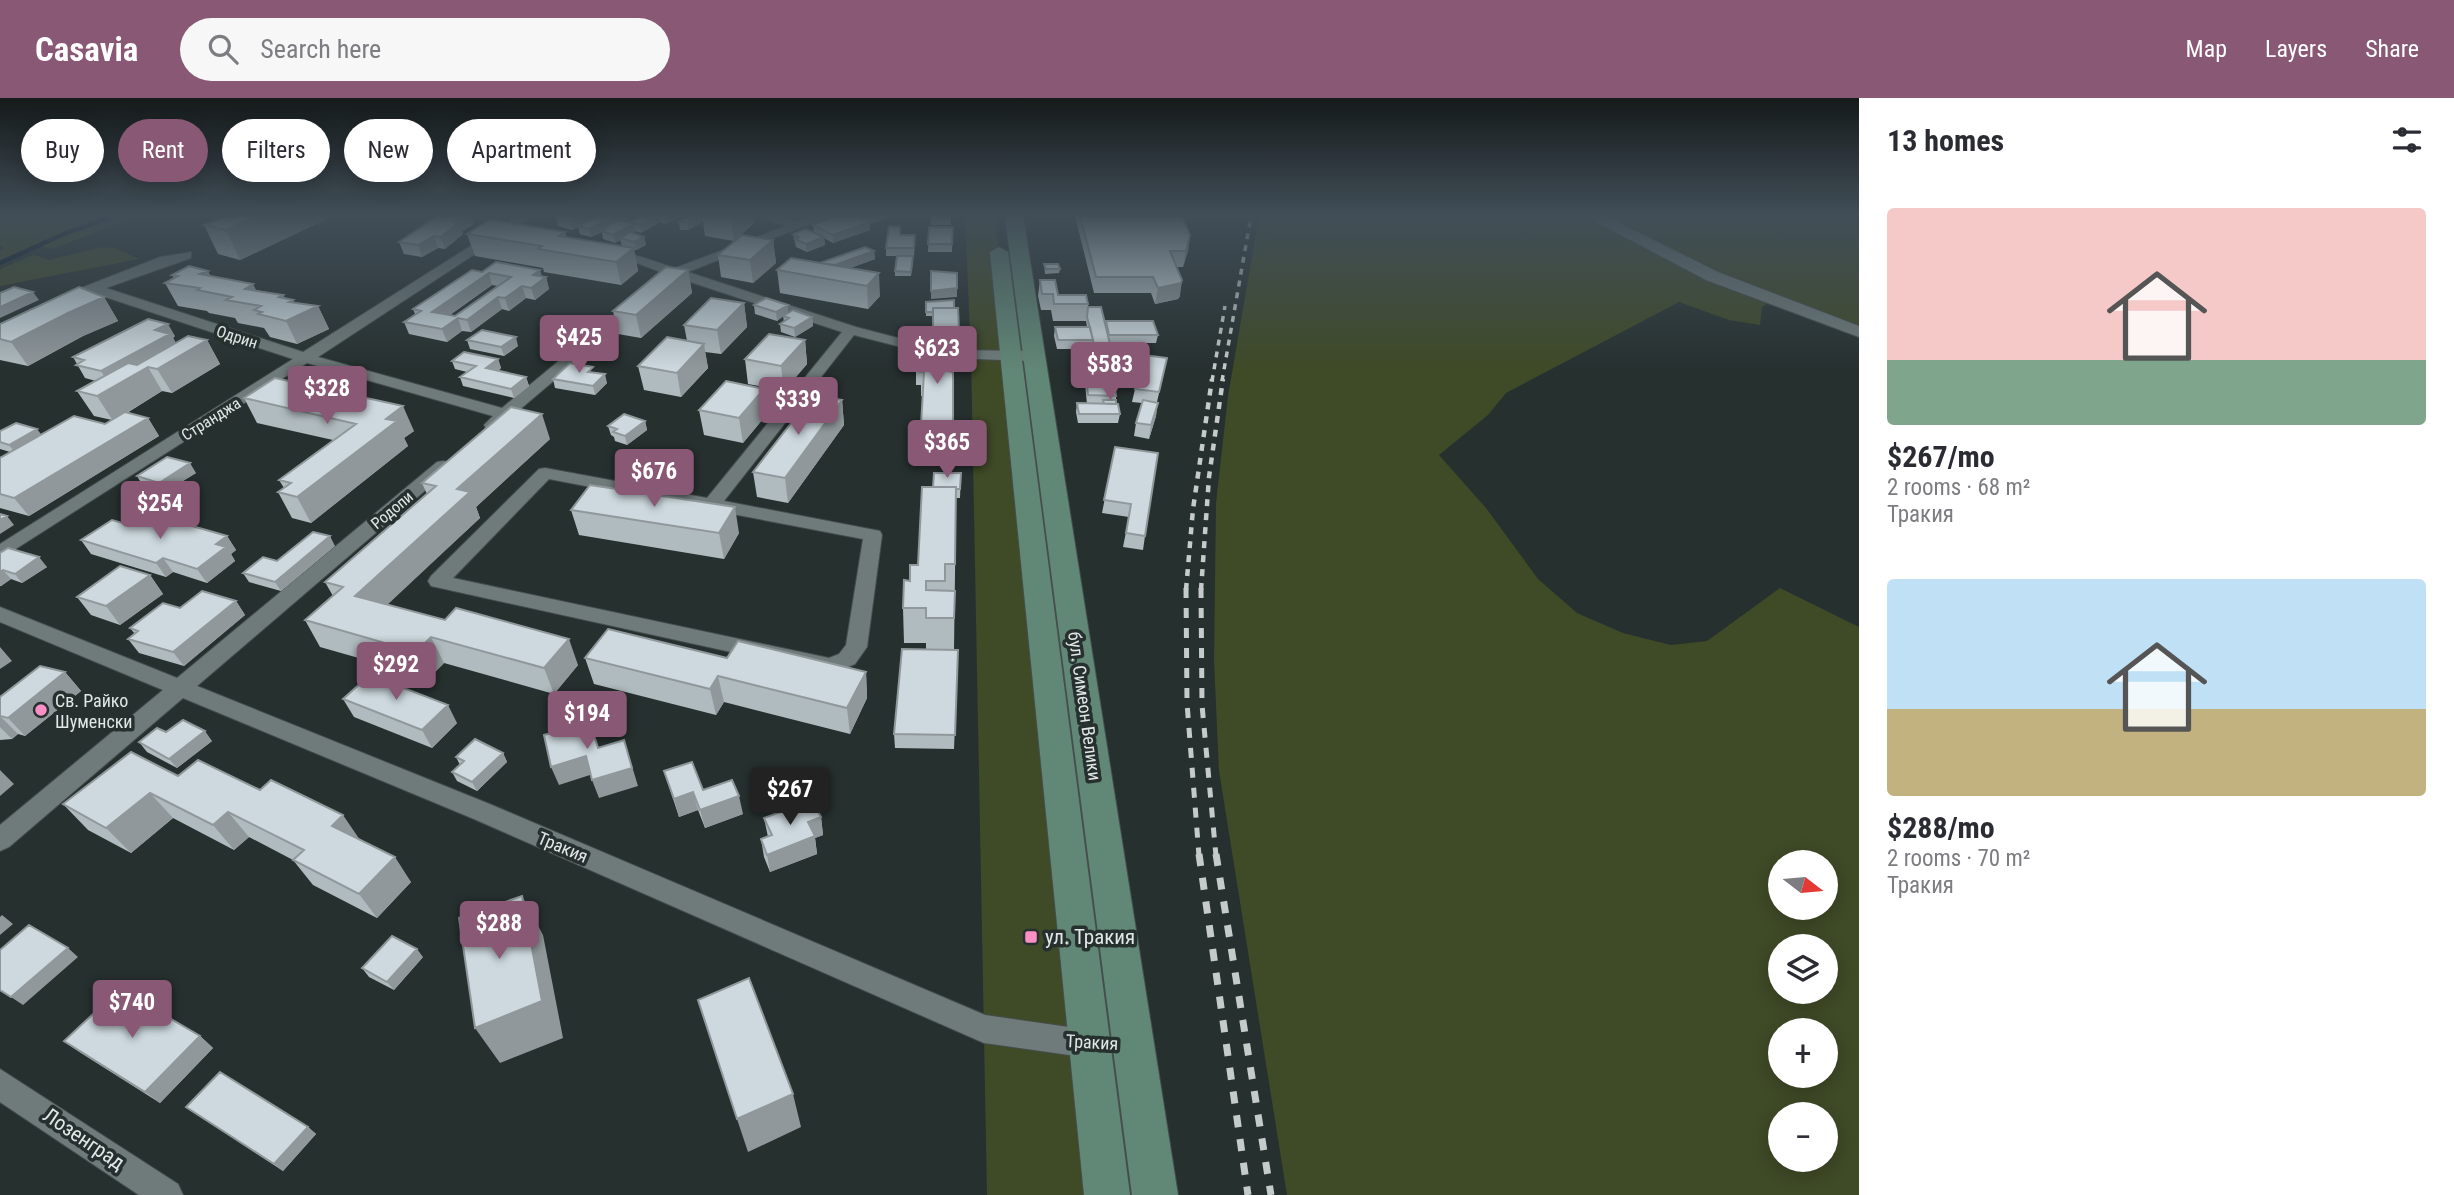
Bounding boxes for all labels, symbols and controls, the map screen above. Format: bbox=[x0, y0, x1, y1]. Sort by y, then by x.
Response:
search box bbox=[180, 18, 670, 81]
text: Casavia bbox=[35, 30, 138, 69]
icon: search bbox=[204, 30, 242, 68]
text: Search here bbox=[260, 34, 381, 64]
text: Map bbox=[2186, 35, 2227, 63]
text: Layers bbox=[2265, 35, 2327, 63]
text: Share bbox=[2365, 35, 2419, 63]
chip: Buy bbox=[21, 119, 104, 182]
chip: Rent bbox=[118, 119, 208, 182]
chip: Filters bbox=[222, 119, 330, 182]
chip: New bbox=[344, 119, 433, 182]
chip: Apartment bbox=[447, 119, 596, 182]
icon: filters bbox=[2388, 121, 2426, 159]
text: 13 homes bbox=[1887, 123, 2004, 158]
icon: home bbox=[2094, 253, 2220, 379]
pin: $425 bbox=[538, 316, 620, 375]
street label: Одрин bbox=[214, 321, 260, 353]
text: $425 bbox=[556, 324, 602, 351]
pin: $623 bbox=[896, 327, 978, 386]
text: $623 bbox=[914, 335, 960, 362]
pin: $583 bbox=[1069, 342, 1151, 402]
text: $583 bbox=[1087, 351, 1133, 378]
pin: $328 bbox=[286, 366, 368, 426]
text: $328 bbox=[304, 375, 350, 402]
pin: $339 bbox=[757, 378, 839, 437]
text: $339 bbox=[775, 386, 821, 413]
street label: Странджа bbox=[178, 393, 244, 445]
pin: $365 bbox=[906, 420, 988, 480]
text: $365 bbox=[924, 429, 970, 456]
text: $267/mo bbox=[1887, 439, 1995, 474]
pin: $676 bbox=[613, 450, 695, 509]
text: $676 bbox=[631, 458, 677, 485]
text: 2 rooms · 68 m² bbox=[1887, 474, 2030, 501]
pin: $254 bbox=[119, 482, 201, 541]
street label: Родопи bbox=[367, 487, 417, 533]
text: $254 bbox=[137, 490, 183, 517]
text: Тракия bbox=[1887, 501, 1954, 528]
icon: home bbox=[2094, 624, 2220, 750]
street label: бул. Симеон Велики bbox=[1064, 630, 1106, 782]
pin: $292 bbox=[355, 642, 437, 702]
text: $292 bbox=[373, 651, 419, 678]
place label: Св. Райко Шуменски bbox=[55, 690, 133, 732]
pin: $194 bbox=[546, 692, 628, 751]
text: $194 bbox=[564, 700, 610, 727]
marker: Св. Райко Шуменски bbox=[33, 702, 49, 718]
pin: $267 bbox=[749, 768, 831, 827]
text: $267 bbox=[767, 776, 813, 803]
text: $288/mo bbox=[1887, 810, 1995, 845]
street label: Тракия bbox=[535, 827, 591, 867]
text: 2 rooms · 70 m² bbox=[1887, 845, 2030, 872]
north arrow bbox=[1768, 850, 1838, 920]
map controls bbox=[1768, 850, 1838, 1172]
text: Тракия bbox=[1887, 872, 1954, 899]
pin: $288 bbox=[458, 902, 540, 961]
text: $288 bbox=[476, 910, 522, 937]
place label: ул. Тракия bbox=[1045, 925, 1135, 949]
marker: ул. Тракия bbox=[1023, 929, 1039, 945]
button: layers bbox=[1768, 934, 1838, 1004]
pin: $740 bbox=[91, 981, 173, 1040]
text: $740 bbox=[109, 989, 155, 1016]
button: + bbox=[1768, 1018, 1838, 1088]
street label: Тракия bbox=[1065, 1030, 1119, 1054]
button: − bbox=[1768, 1102, 1838, 1172]
street label: Лозенград bbox=[39, 1103, 129, 1175]

